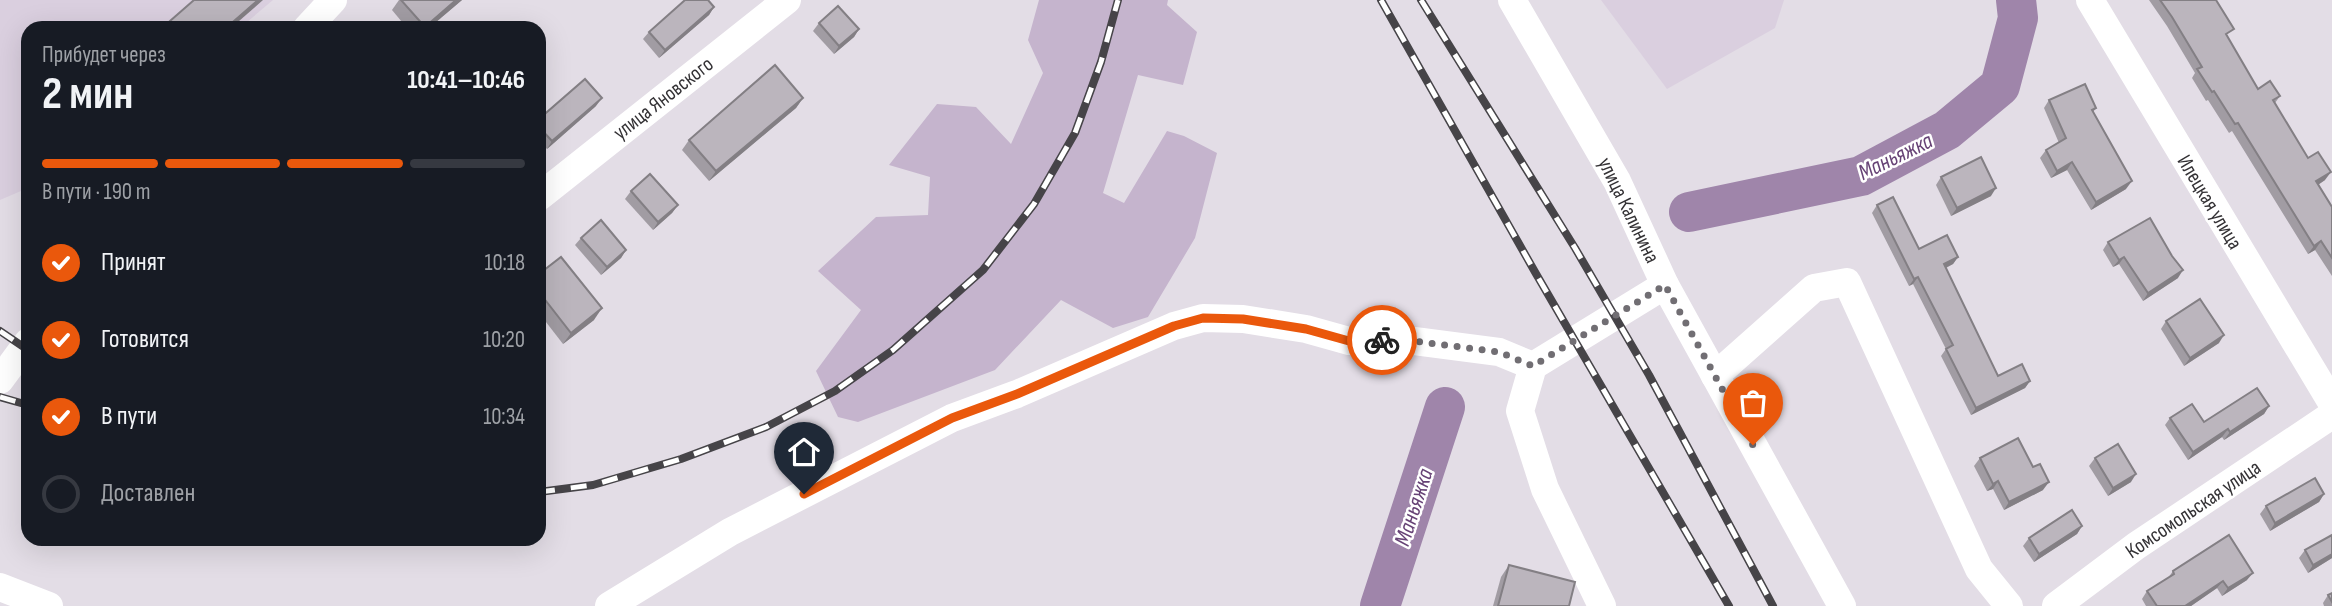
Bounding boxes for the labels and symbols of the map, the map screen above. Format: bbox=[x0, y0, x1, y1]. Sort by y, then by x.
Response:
street label: улица Яновского bbox=[608, 52, 718, 145]
water label: Маньяжка bbox=[1854, 127, 1938, 187]
street label: Илецкая улица bbox=[2172, 151, 2247, 254]
street label: улица Калинина bbox=[1592, 153, 1665, 267]
courier bbox=[1347, 305, 1417, 375]
pin bbox=[1723, 373, 1783, 445]
pin bbox=[774, 422, 834, 494]
street label: Комсомольская улица bbox=[2121, 455, 2266, 564]
water label: Маньяжка bbox=[1388, 465, 1440, 549]

